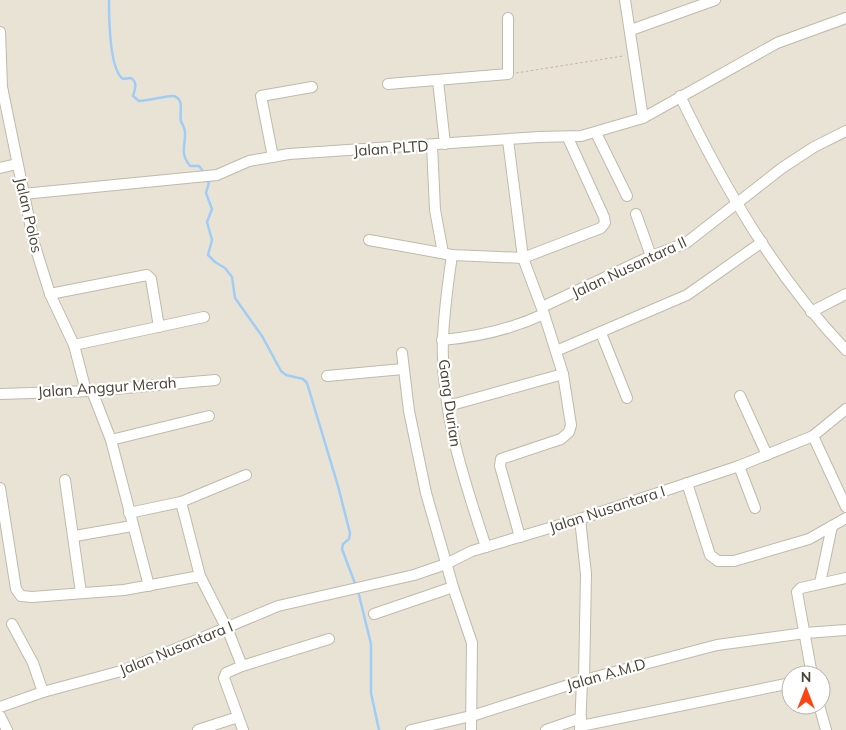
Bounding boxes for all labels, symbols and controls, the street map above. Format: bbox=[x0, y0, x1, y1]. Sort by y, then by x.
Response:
street label: Jalan PLTD bbox=[353, 136, 429, 160]
street label: Jalan Polos bbox=[11, 175, 47, 255]
street label: Jalan Nusantara II bbox=[569, 232, 689, 302]
street label: Gang Durian bbox=[434, 358, 466, 448]
street label: Jalan Anggur Merah bbox=[37, 373, 177, 401]
street label: Jalan Nusantara I bbox=[547, 481, 667, 537]
street label: Jalan Nusantara I bbox=[116, 617, 236, 679]
street label: Jalan A.M.D bbox=[564, 654, 648, 694]
north arrow bbox=[781, 665, 831, 715]
text: N bbox=[801, 668, 811, 686]

